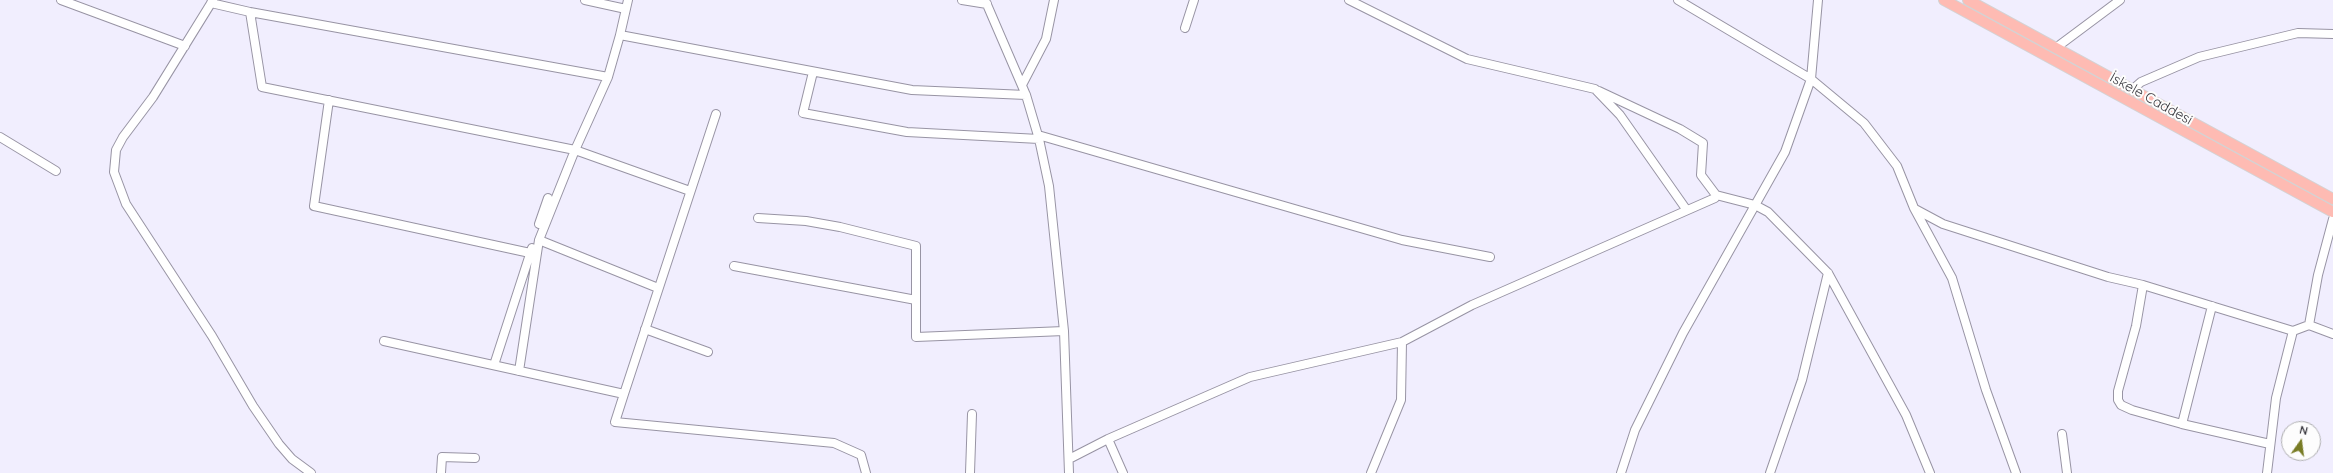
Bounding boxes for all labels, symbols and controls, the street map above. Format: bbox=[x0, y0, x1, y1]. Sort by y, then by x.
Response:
street label: İskele Caddesi bbox=[2107, 69, 2195, 129]
north arrow bbox=[2281, 421, 2321, 461]
text: N bbox=[2298, 423, 2309, 438]

